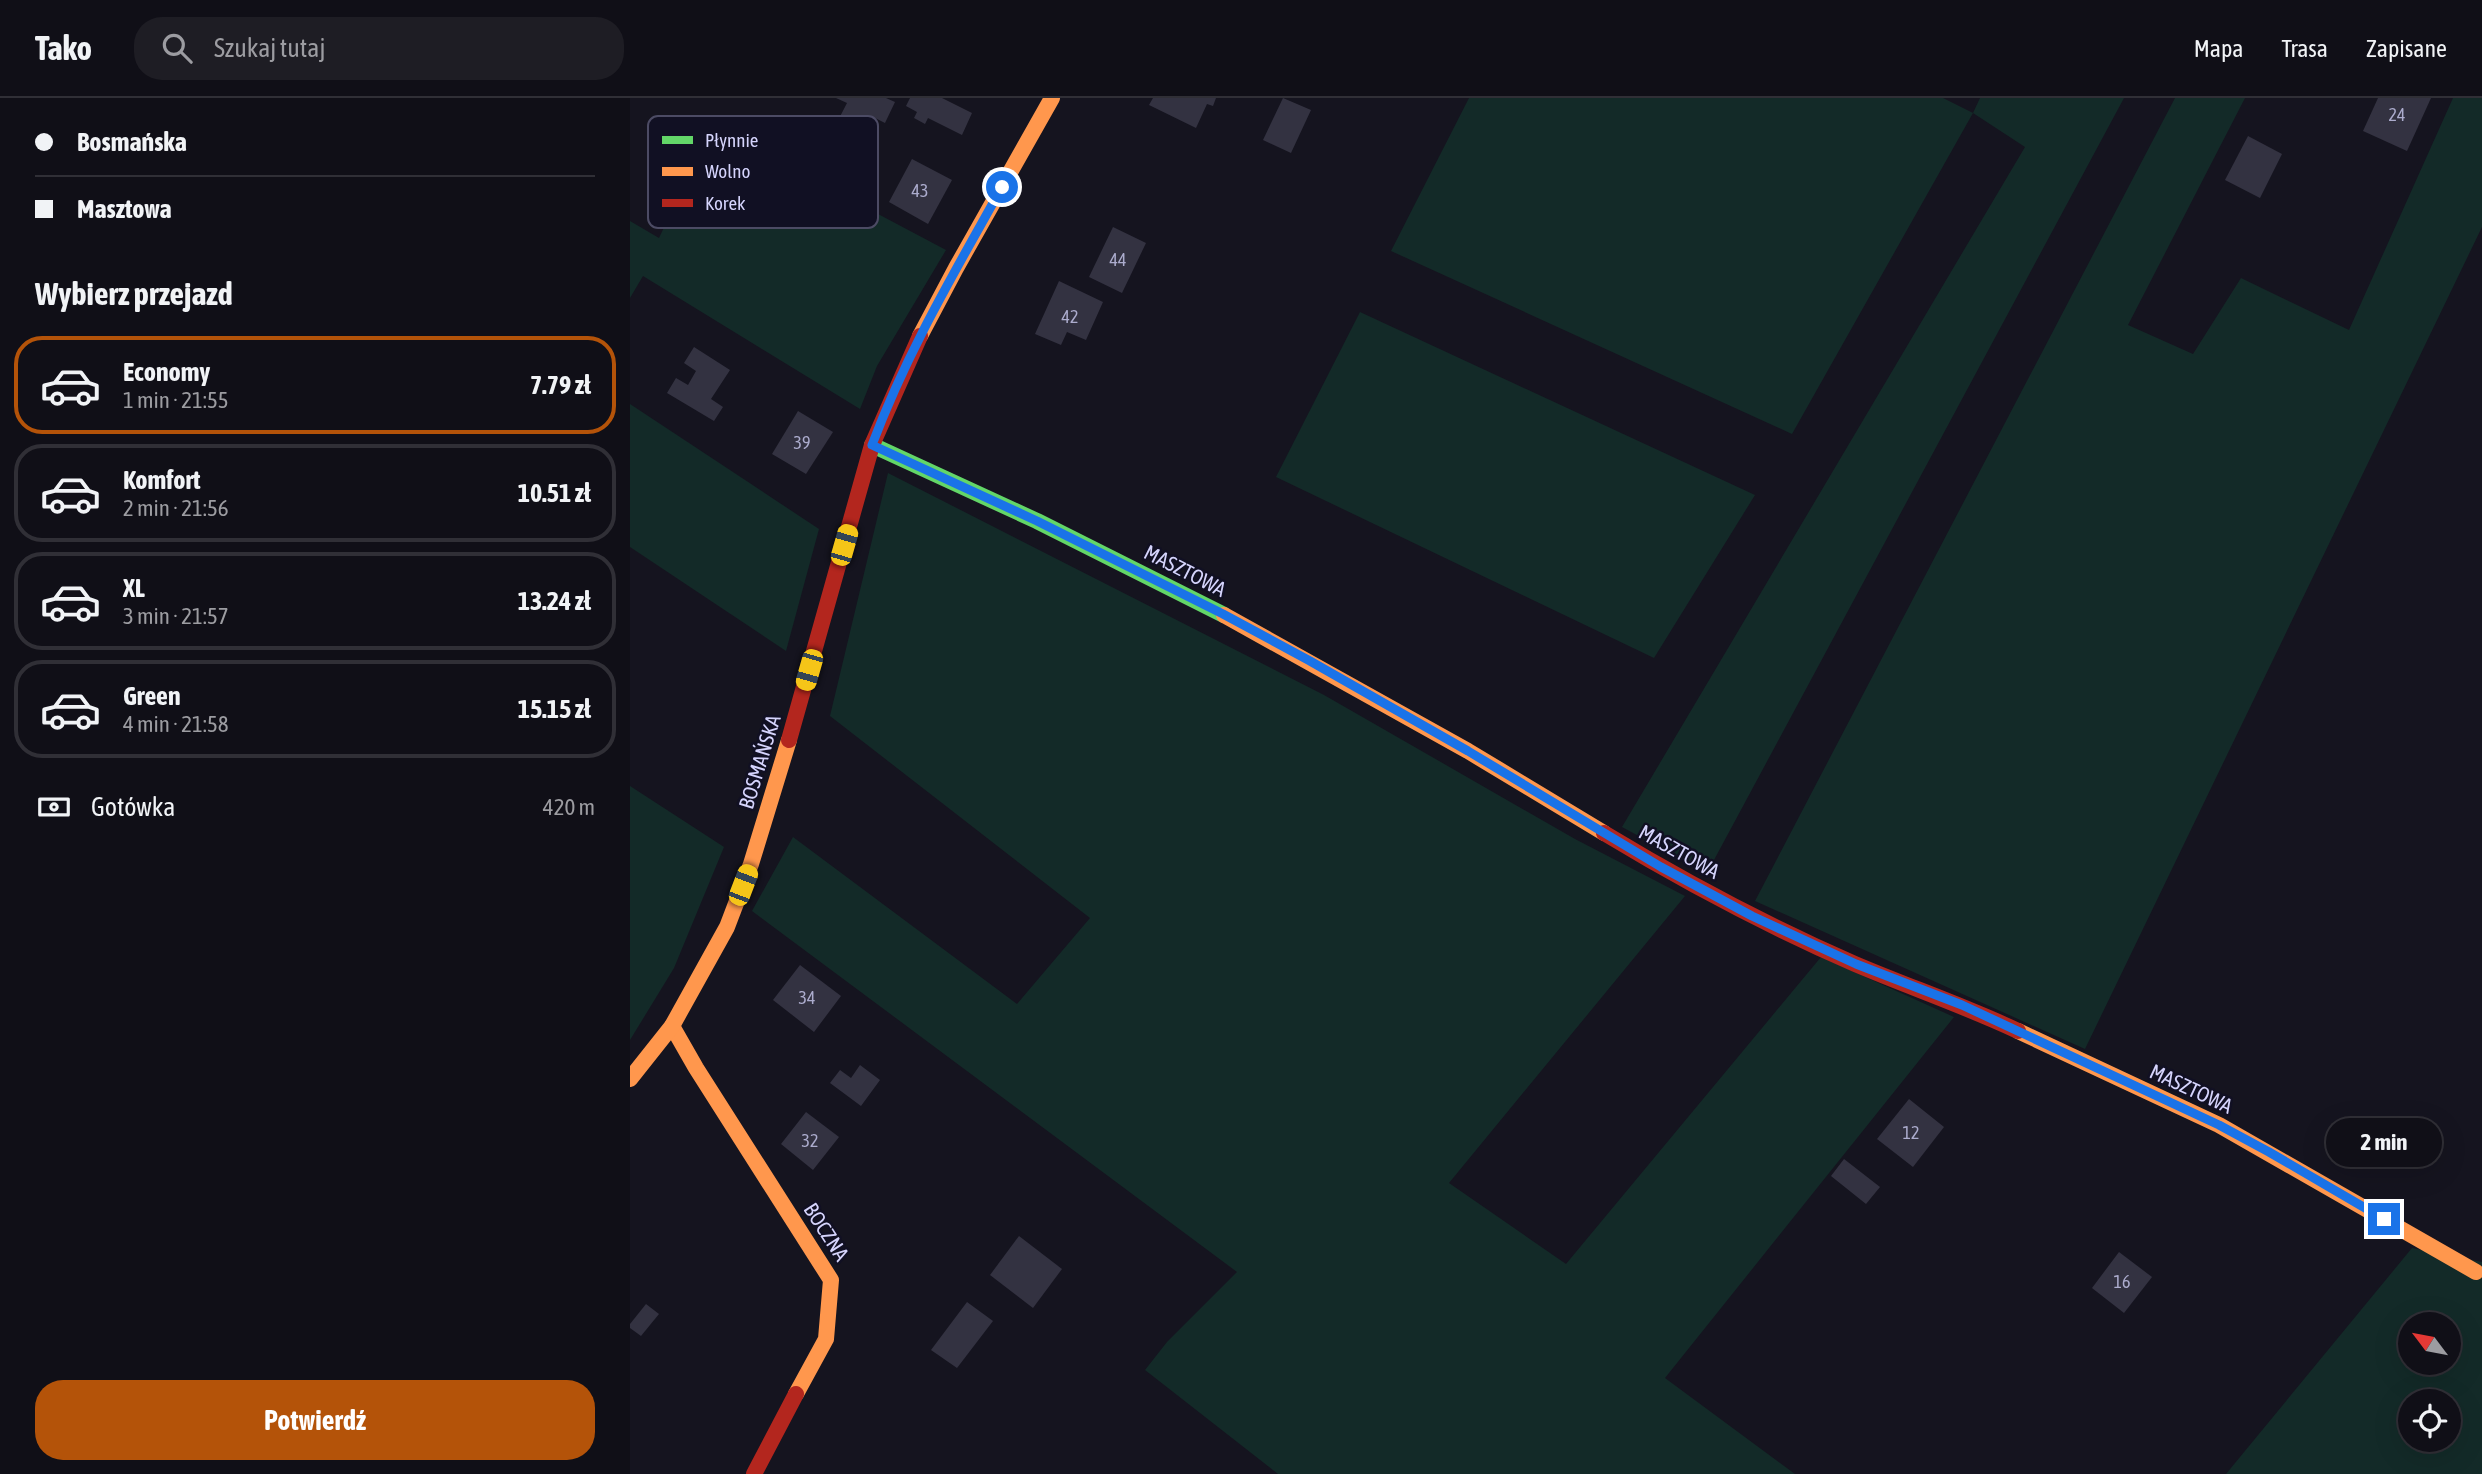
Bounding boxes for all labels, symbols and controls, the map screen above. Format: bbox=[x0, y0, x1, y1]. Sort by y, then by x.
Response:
search box bbox=[134, 17, 624, 80]
text: Tako bbox=[35, 29, 92, 67]
icon: search bbox=[158, 29, 196, 67]
text: Szukaj tutaj bbox=[214, 33, 325, 63]
text: Mapa bbox=[2194, 35, 2243, 62]
text: Trasa bbox=[2281, 35, 2328, 62]
text: Zapisane bbox=[2366, 35, 2447, 62]
house number: 24 bbox=[2389, 104, 2405, 125]
legend bbox=[648, 116, 878, 228]
text: Bosmańska bbox=[77, 127, 187, 157]
text: Płynnie bbox=[705, 129, 758, 151]
text: Wolno bbox=[705, 160, 750, 182]
route start bbox=[986, 171, 1018, 203]
house number: 43 bbox=[912, 180, 928, 201]
text: Korek bbox=[705, 192, 746, 214]
text: Masztowa bbox=[77, 194, 172, 224]
house number: 44 bbox=[1110, 249, 1126, 270]
text: Wybierz przejazd bbox=[35, 275, 233, 312]
house number: 42 bbox=[1062, 306, 1078, 327]
icon: car bbox=[39, 354, 102, 417]
text: Economy bbox=[123, 357, 210, 387]
text: 7.79 zł bbox=[530, 370, 591, 400]
text: 1 min · 21:55 bbox=[123, 387, 229, 413]
house number: 39 bbox=[794, 432, 810, 453]
icon: car bbox=[39, 462, 102, 525]
text: Komfort bbox=[123, 465, 200, 495]
text: 10.51 zł bbox=[518, 478, 591, 508]
text: 2 min · 21:56 bbox=[123, 495, 229, 521]
car bbox=[829, 522, 860, 568]
street label: MASZTOWA bbox=[1141, 539, 1231, 601]
icon: car bbox=[39, 570, 102, 633]
text: XL bbox=[123, 573, 145, 603]
text: 13.24 zł bbox=[518, 586, 591, 616]
text: 3 min · 21:57 bbox=[123, 603, 229, 629]
car bbox=[794, 647, 825, 693]
icon: car bbox=[39, 678, 102, 741]
text: Green bbox=[123, 681, 181, 711]
text: 15.15 zł bbox=[518, 694, 591, 724]
text: 4 min · 21:58 bbox=[123, 711, 229, 737]
street label: BOSMAŃSKA bbox=[733, 711, 785, 812]
icon: cash bbox=[35, 788, 73, 826]
text: Gotówka bbox=[91, 792, 175, 822]
text: 420 m bbox=[543, 794, 595, 820]
street label: MASZTOWA bbox=[1635, 819, 1725, 883]
car bbox=[726, 862, 761, 908]
house number: 34 bbox=[799, 987, 815, 1008]
street label: MASZTOWA bbox=[2146, 1059, 2237, 1118]
callout: 2 min bbox=[2326, 1118, 2442, 1166]
house number: 12 bbox=[1903, 1122, 1919, 1143]
text: 2 min bbox=[2361, 1129, 2407, 1155]
house number: 32 bbox=[802, 1130, 818, 1151]
street label: BOCZNA bbox=[799, 1198, 855, 1265]
route end bbox=[2368, 1203, 2400, 1235]
house number: 16 bbox=[2114, 1271, 2130, 1292]
north arrow bbox=[2398, 1312, 2460, 1376]
map controls bbox=[2398, 1312, 2461, 1452]
button: Potwierdź bbox=[35, 1380, 595, 1460]
button: locate bbox=[2398, 1389, 2461, 1452]

